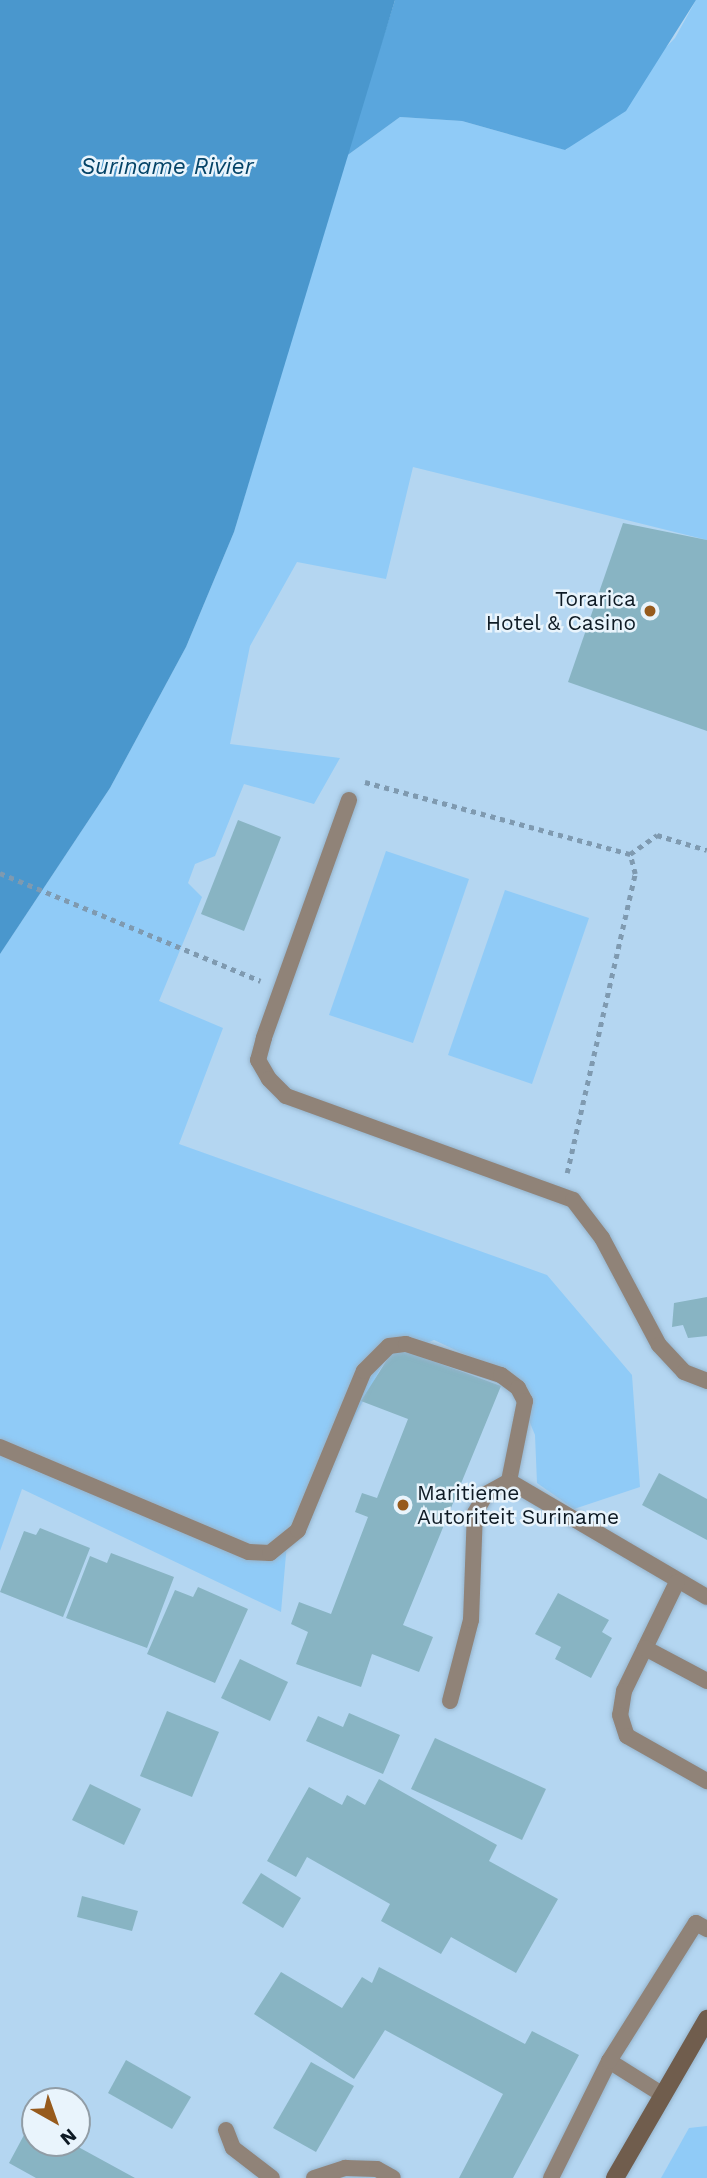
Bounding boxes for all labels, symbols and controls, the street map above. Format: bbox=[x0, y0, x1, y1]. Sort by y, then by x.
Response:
water label: Suriname Rivier bbox=[80, 153, 254, 181]
place label: Torarica Hotel & Casino bbox=[485, 586, 636, 636]
marker: Torarica Hotel & Casino bbox=[642, 603, 658, 619]
place label: Maritieme Autoriteit Suriname bbox=[417, 1480, 619, 1530]
marker: Maritieme Autoriteit Suriname bbox=[395, 1497, 411, 1513]
north arrow bbox=[21, 2087, 91, 2157]
text: N bbox=[56, 2124, 81, 2150]

